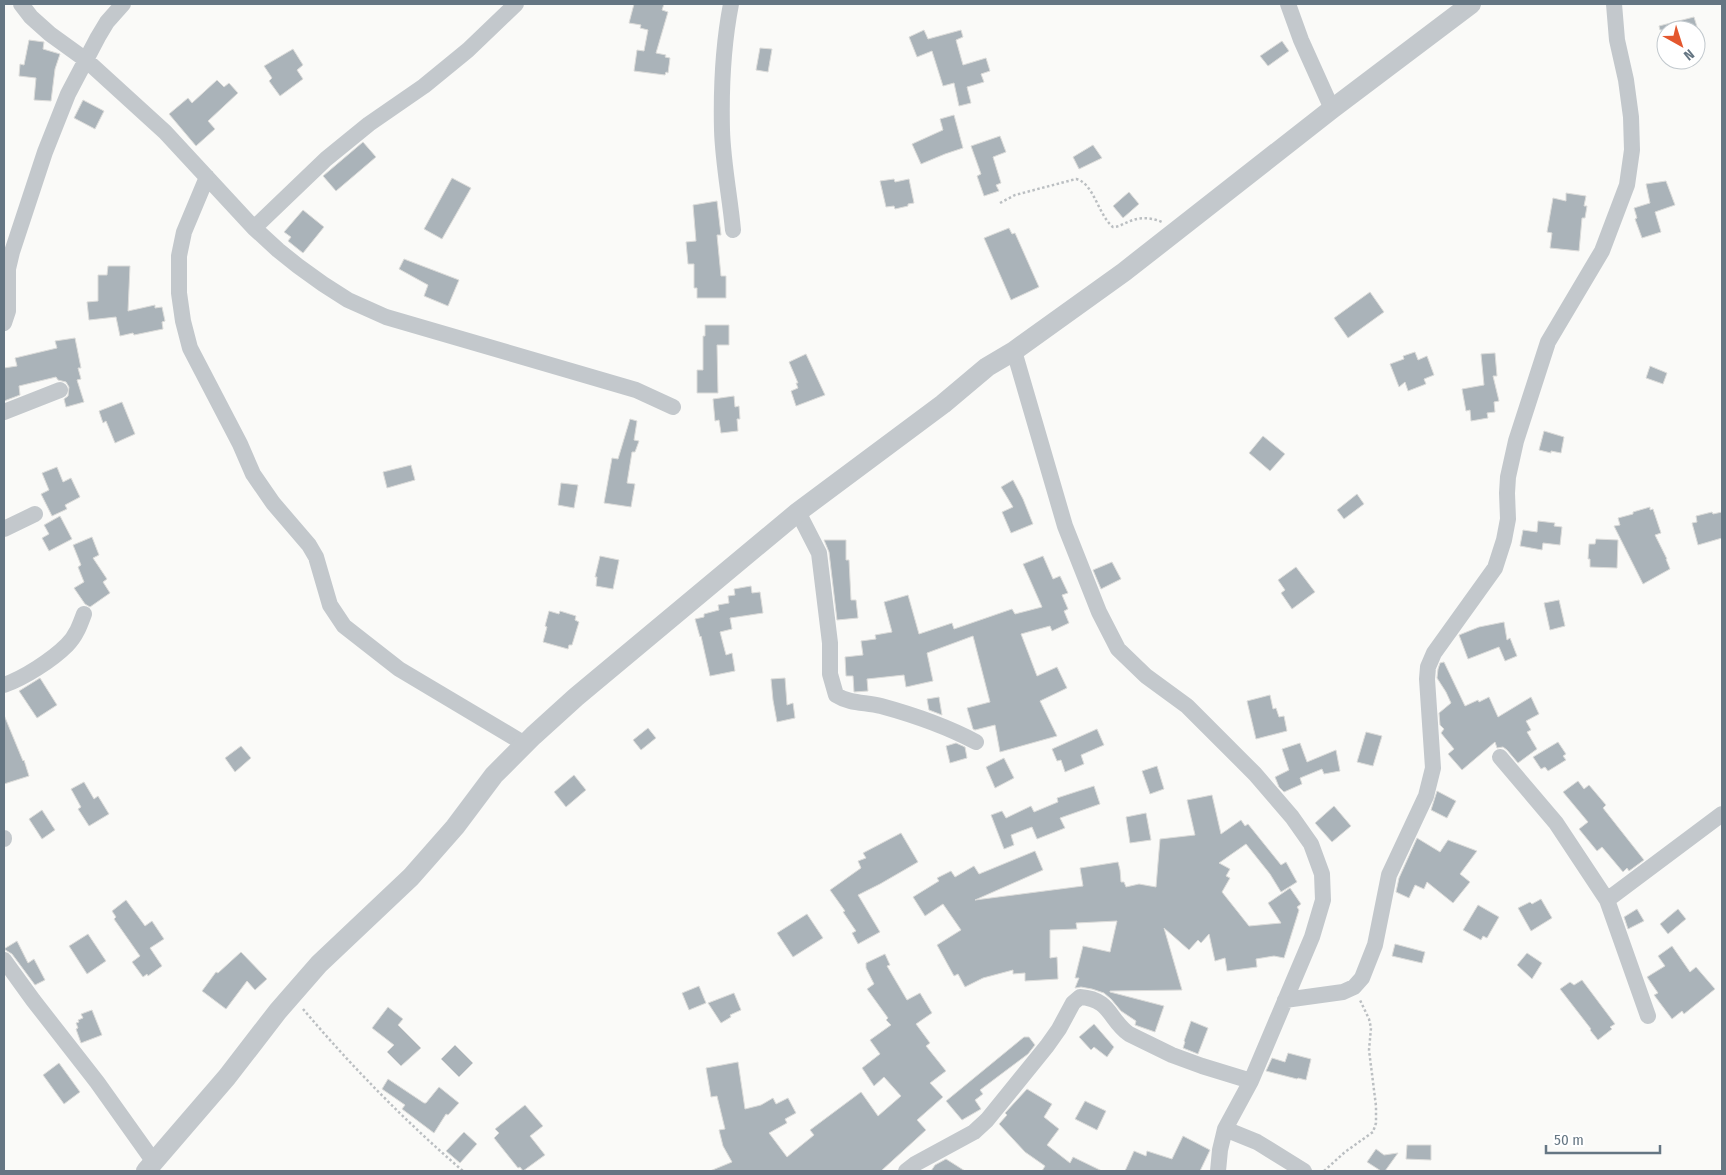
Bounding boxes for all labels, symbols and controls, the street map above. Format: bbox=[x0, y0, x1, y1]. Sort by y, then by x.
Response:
north arrow bbox=[1656, 20, 1706, 70]
text: N bbox=[1680, 45, 1697, 64]
scale bar bbox=[1546, 1122, 1660, 1154]
text: 50 m bbox=[1554, 1131, 1584, 1149]

